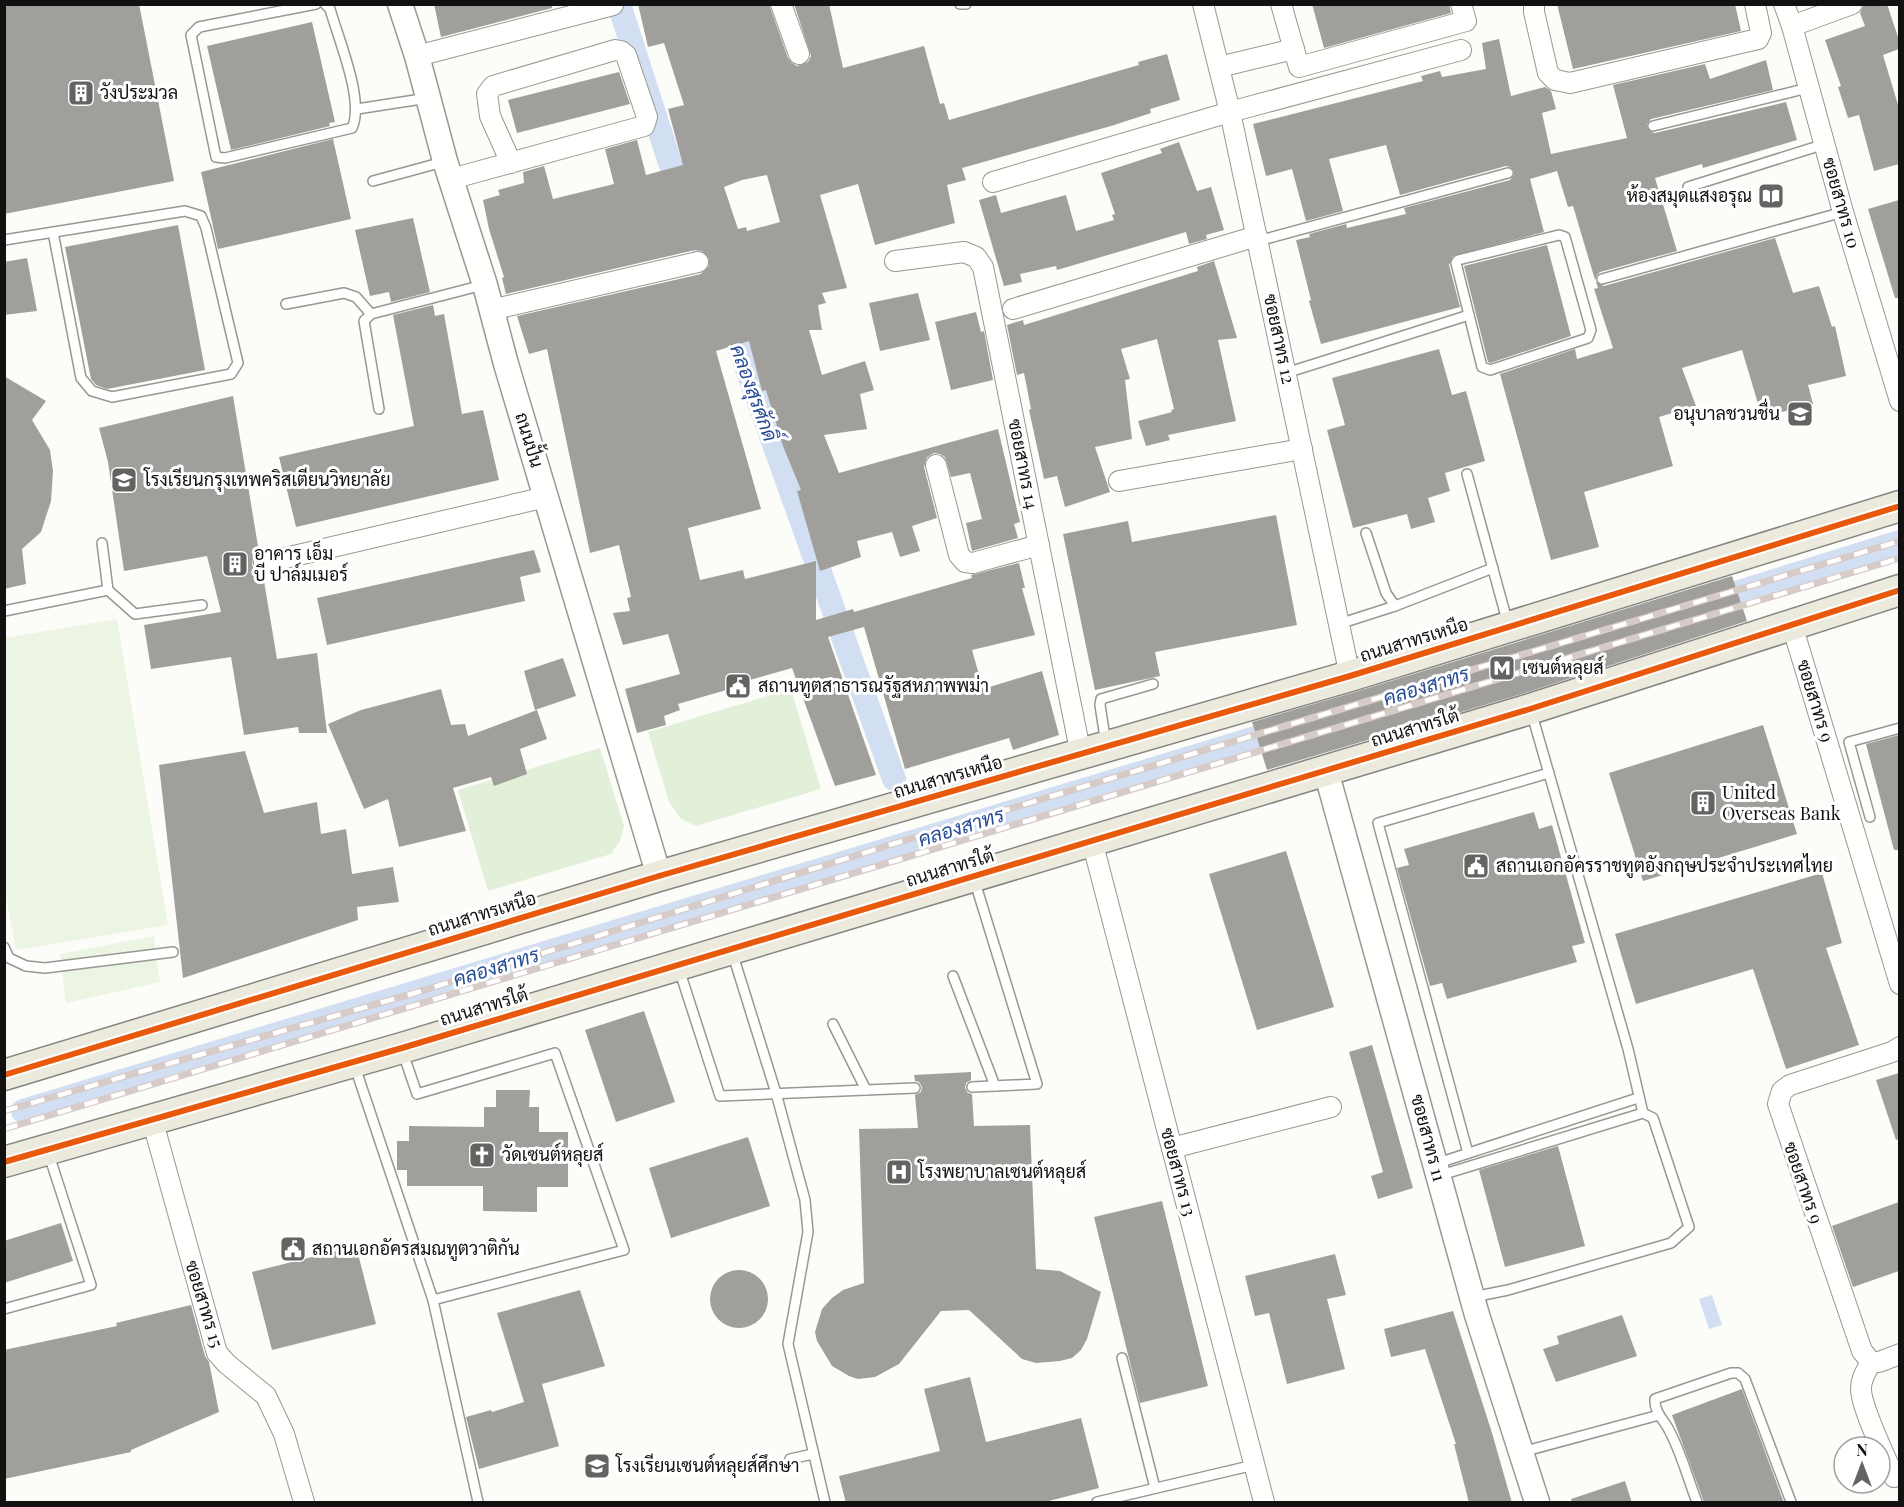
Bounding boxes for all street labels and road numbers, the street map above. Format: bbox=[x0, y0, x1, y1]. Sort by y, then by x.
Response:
street label: ซอยสาทร 10 bbox=[1818, 154, 1866, 251]
street label: ซอยสาทร 12 bbox=[1259, 292, 1301, 386]
street label: ถนนปั้น bbox=[510, 408, 552, 470]
street label: ซอยสาทร 14 bbox=[1003, 417, 1045, 511]
street label: ถนนสาทรเหนือ bbox=[1357, 611, 1471, 667]
street label: ซอยสาทร 9 bbox=[1792, 656, 1840, 745]
street label: ถนนสาทรใต้ bbox=[1368, 702, 1462, 752]
street label: ถนนสาทรเหนือ bbox=[891, 749, 1005, 803]
street label: ถนนสาทรใต้ bbox=[903, 842, 997, 892]
street label: ถนนสาทรเหนือ bbox=[425, 885, 539, 941]
street label: ถนนสาทรใต้ bbox=[437, 981, 531, 1031]
street label: ซอยสาทร 11 bbox=[1406, 1091, 1452, 1184]
street label: ซอยสาทร 13 bbox=[1156, 1125, 1202, 1219]
street label: ซอยสาทร 9 bbox=[1779, 1138, 1829, 1227]
street label: ซอยสาทร 15 bbox=[180, 1257, 230, 1350]

